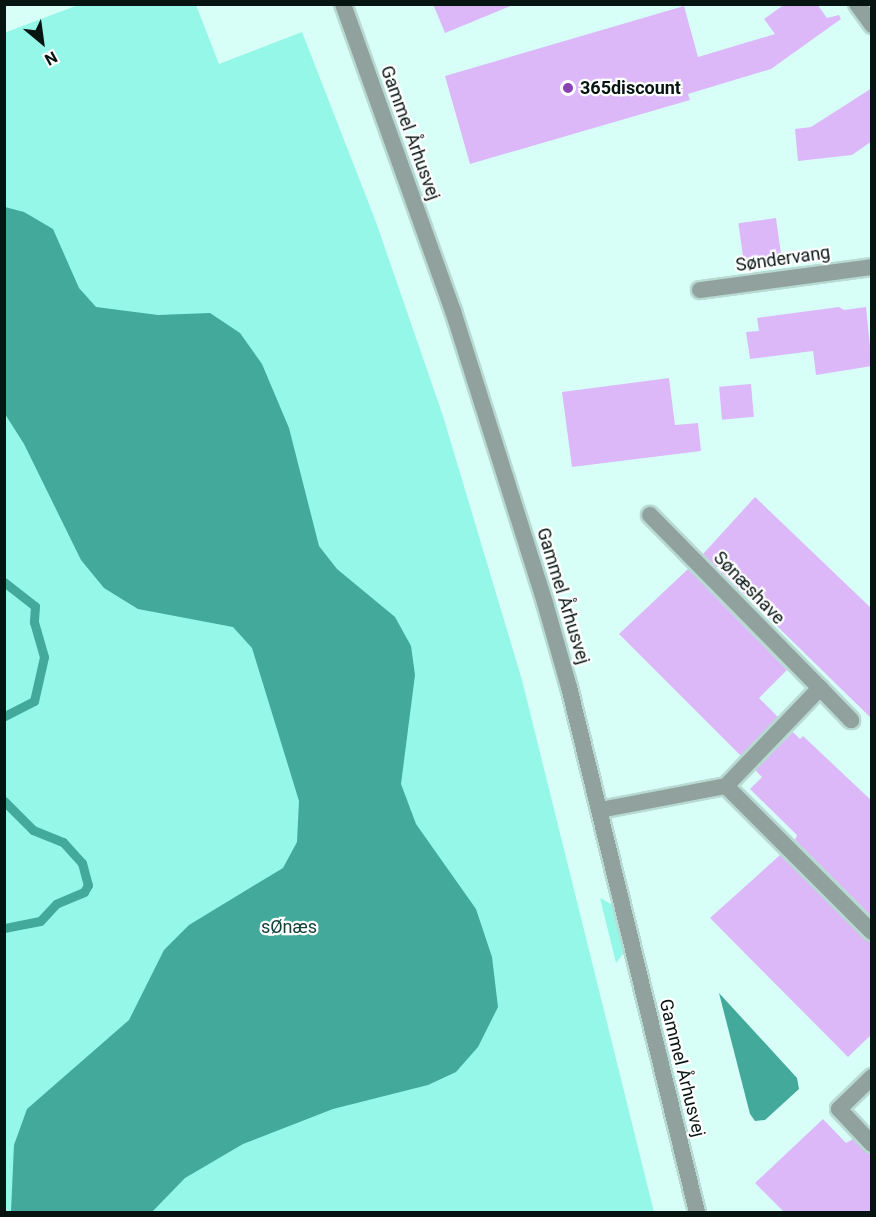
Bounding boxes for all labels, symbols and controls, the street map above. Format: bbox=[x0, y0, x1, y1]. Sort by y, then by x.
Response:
north arrow bbox=[12, 12, 72, 72]
text: N bbox=[41, 47, 61, 69]
street label: Gammel Århusvej bbox=[376, 63, 444, 203]
place label: 365discount bbox=[580, 77, 681, 99]
marker: 365discount bbox=[561, 81, 575, 95]
street label: Søndervang bbox=[734, 242, 832, 276]
street label: Gammel Århusvej bbox=[532, 525, 594, 667]
street label: Sønæshave bbox=[709, 547, 789, 629]
park label: sØnæs bbox=[261, 916, 317, 938]
street label: Gammel Århusvej bbox=[654, 997, 710, 1139]

